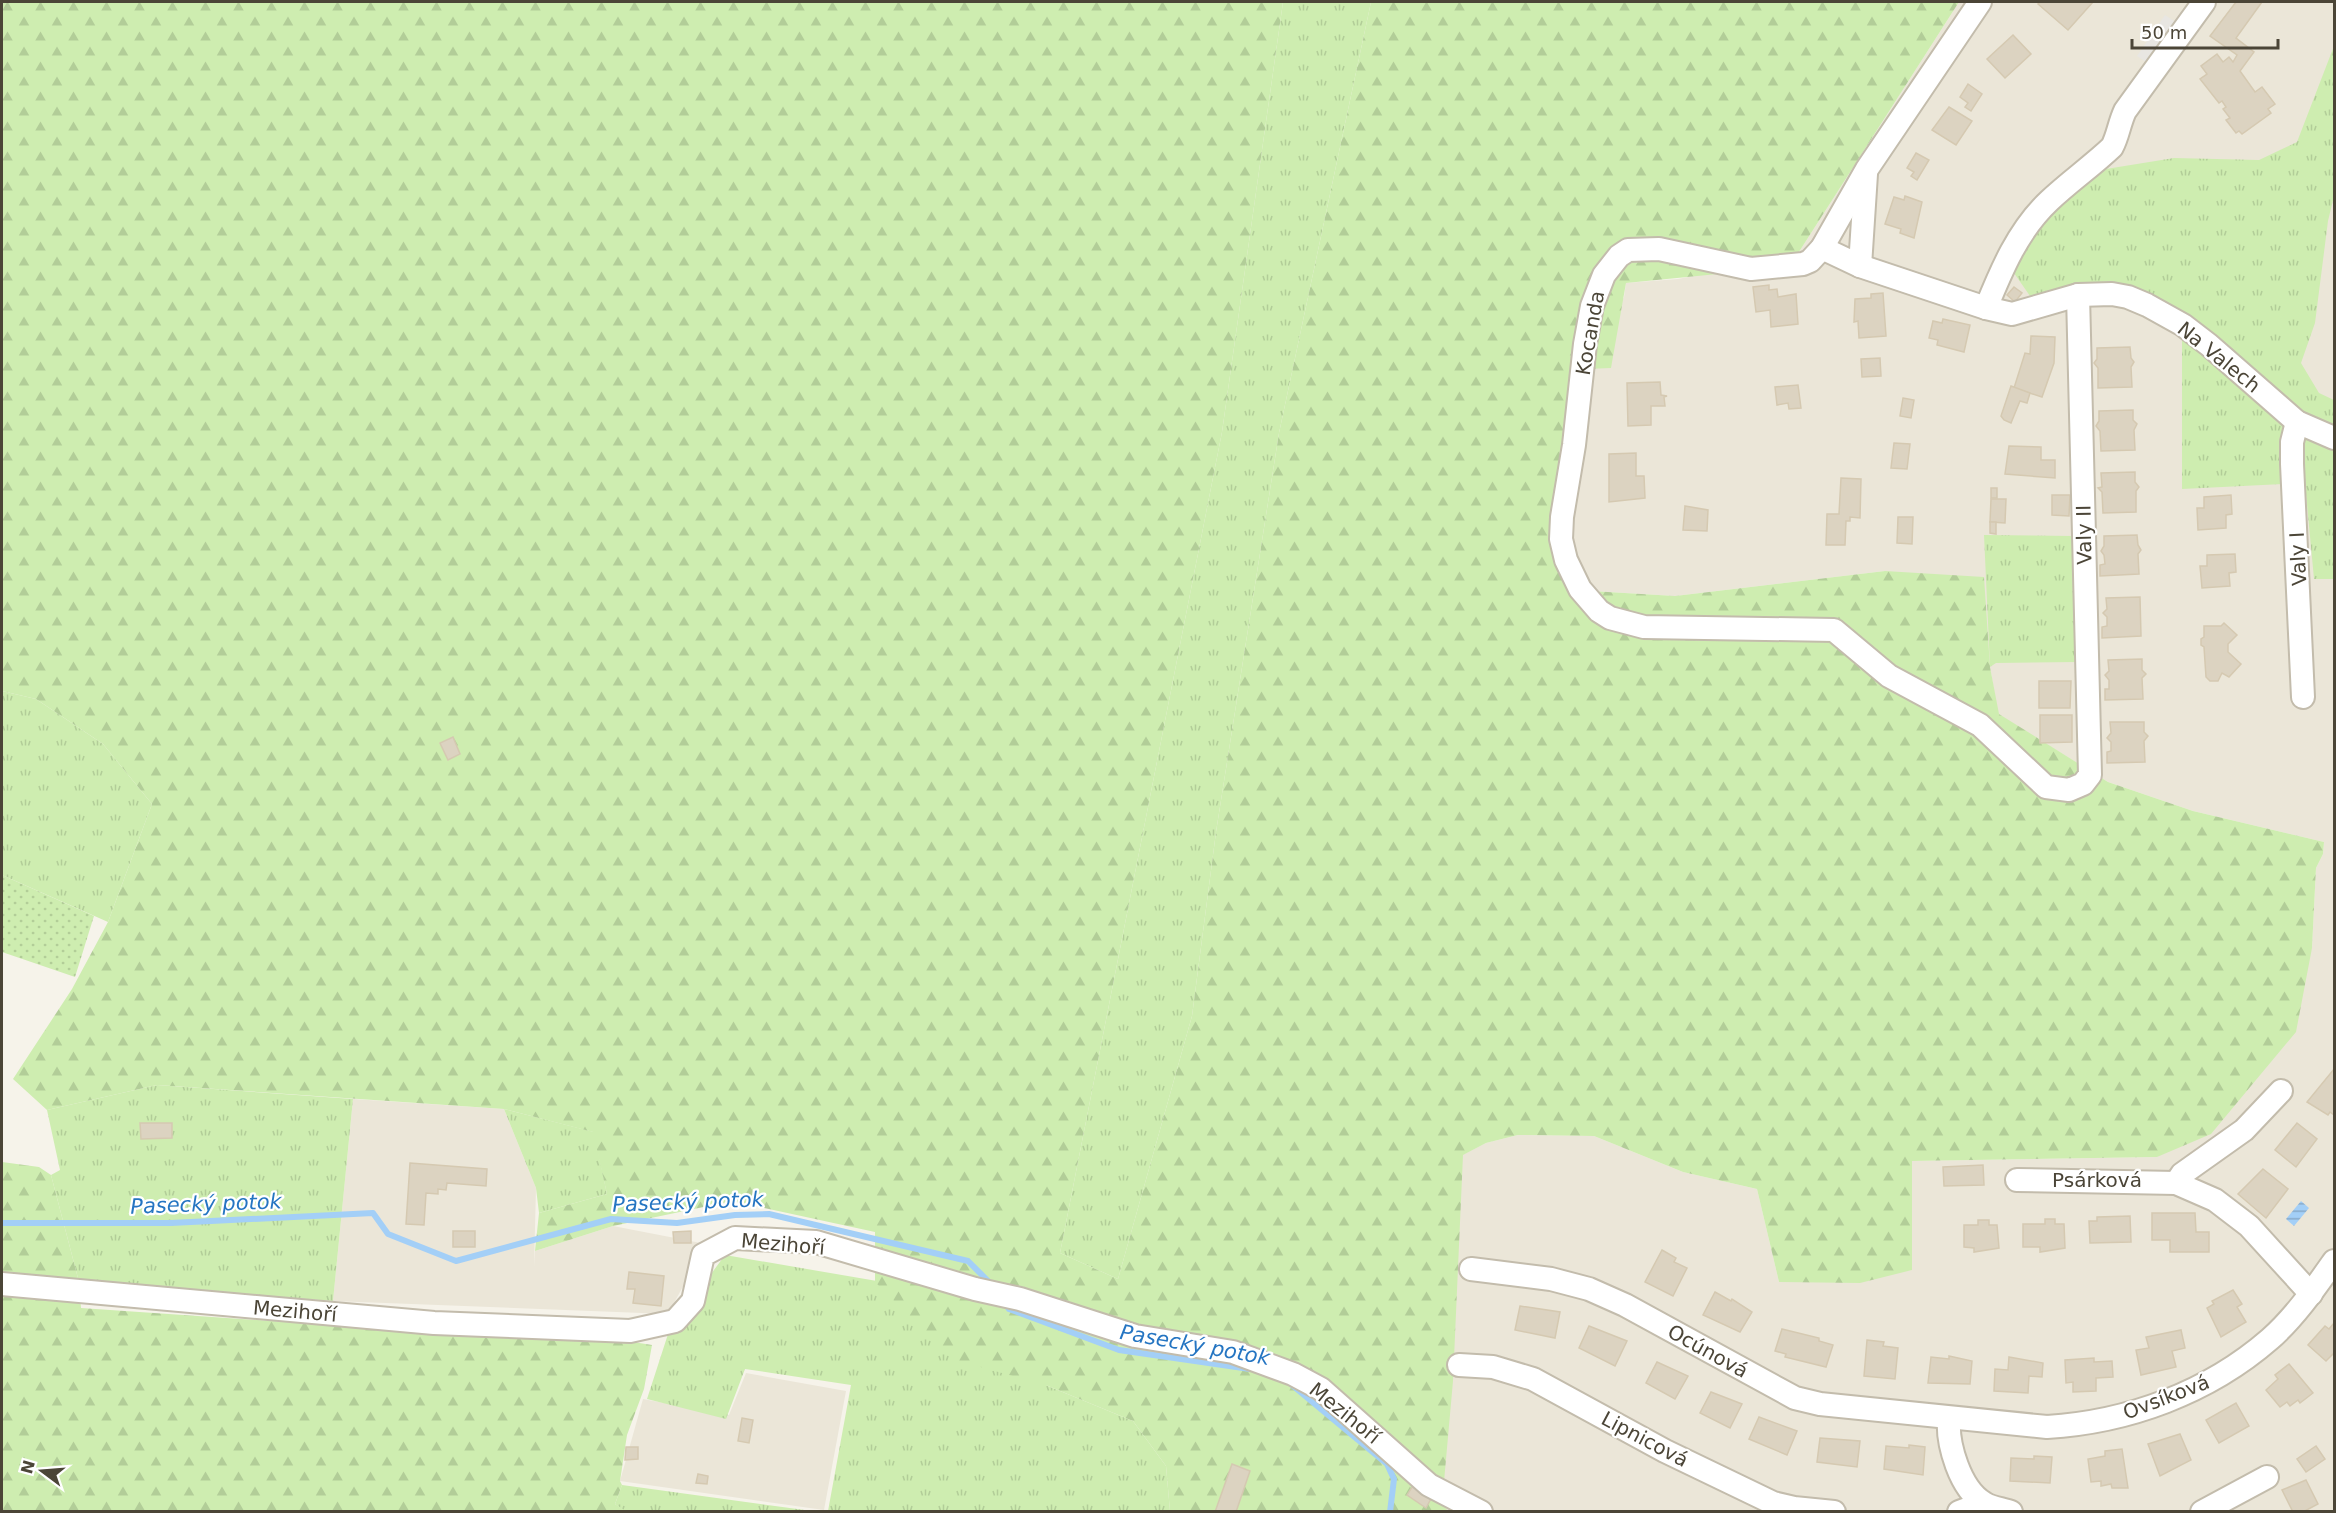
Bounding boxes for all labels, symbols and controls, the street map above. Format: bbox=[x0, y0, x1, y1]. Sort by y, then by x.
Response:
scale bar bbox=[2132, 12, 2278, 50]
text: 50 m bbox=[2141, 22, 2187, 43]
street label: Kocanda bbox=[1571, 289, 1609, 377]
street label: Na Valech bbox=[2173, 316, 2265, 398]
street label: Valy II bbox=[2071, 505, 2097, 565]
street label: Valy I bbox=[2285, 531, 2311, 587]
street label: Psárková bbox=[2052, 1168, 2142, 1192]
water label: Pasecký potok bbox=[612, 1187, 765, 1217]
water label: Pasecký potok bbox=[130, 1189, 283, 1219]
street label: Mezihoří bbox=[740, 1228, 827, 1260]
street label: Mezihoří bbox=[252, 1295, 339, 1327]
street label: Ocúnová bbox=[1664, 1319, 1752, 1383]
water label: Pasecký potok bbox=[1118, 1320, 1273, 1370]
street label: Ovsíková bbox=[2119, 1370, 2213, 1424]
street label: Mezihoří bbox=[1305, 1377, 1386, 1450]
street label: Lipnicová bbox=[1597, 1406, 1693, 1472]
north arrow bbox=[12, 1441, 72, 1501]
text: N bbox=[17, 1458, 39, 1476]

